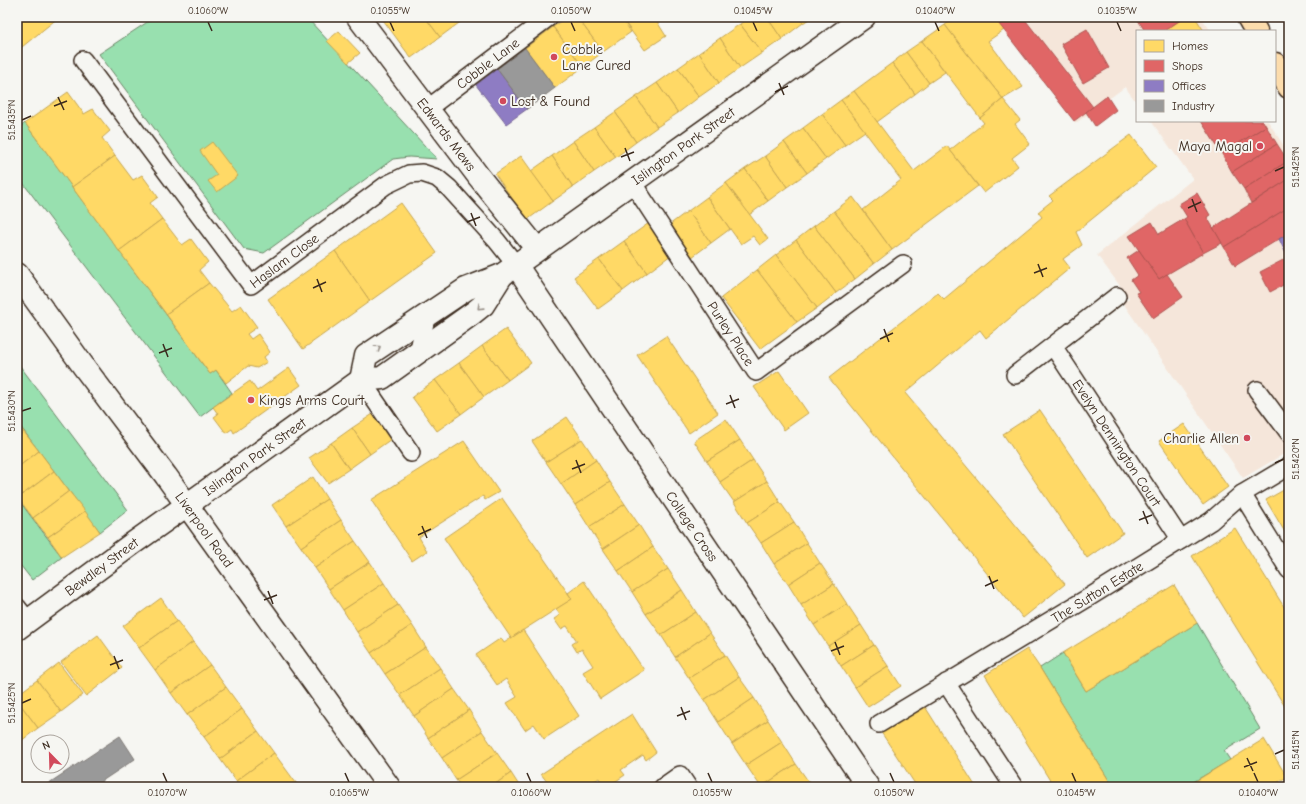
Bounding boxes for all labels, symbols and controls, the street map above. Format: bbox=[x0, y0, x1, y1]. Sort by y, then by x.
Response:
text: 0.1060°W bbox=[188, 5, 228, 17]
text: 0.1055°W bbox=[370, 5, 410, 17]
text: 0.1050°W bbox=[551, 5, 591, 17]
text: 0.1045°W bbox=[733, 5, 773, 17]
text: 0.1040°W bbox=[915, 5, 955, 17]
text: 0.1035°W bbox=[1097, 5, 1137, 17]
legend bbox=[1136, 30, 1276, 122]
street label: Cobble Lane bbox=[453, 34, 523, 92]
text: Homes bbox=[1172, 39, 1208, 53]
place label: Cobble Lane Cured bbox=[562, 41, 631, 74]
marker: Cobble Lane Cured bbox=[549, 52, 559, 62]
text: Shops bbox=[1172, 59, 1203, 73]
text: Offices bbox=[1172, 79, 1206, 93]
place label: Lost & Found bbox=[511, 93, 590, 110]
street label: Edwards Mews bbox=[414, 94, 480, 174]
marker: Lost & Found bbox=[498, 96, 508, 106]
text: Industry bbox=[1172, 99, 1215, 113]
text: 51.5435°N bbox=[6, 100, 18, 140]
street label: Islington Park Street bbox=[628, 103, 739, 188]
place label: Maya Magal bbox=[1178, 138, 1252, 155]
marker: Maya Magal bbox=[1255, 141, 1265, 151]
text: 51.5425°N bbox=[1290, 147, 1302, 187]
street label: Haslam Close bbox=[246, 229, 322, 292]
street label: Purley Place bbox=[704, 298, 758, 369]
one-way arrow bbox=[477, 302, 485, 310]
one-way arrow bbox=[374, 346, 381, 353]
street label: Evelyn Dennington Court bbox=[1069, 376, 1165, 510]
text: 51.5430°N bbox=[6, 390, 18, 432]
place label: Kings Arms Court bbox=[259, 392, 365, 409]
marker: Kings Arms Court bbox=[246, 395, 256, 405]
street label: Islington Park Street bbox=[200, 413, 310, 499]
place label: Charlie Allen bbox=[1163, 430, 1239, 447]
marker: Charlie Allen bbox=[1242, 433, 1252, 443]
text: 51.5420°N bbox=[1290, 438, 1302, 480]
street label: College Cross bbox=[662, 488, 722, 565]
street label: Liverpool Road bbox=[172, 489, 237, 571]
street label: Bewdley Street bbox=[61, 533, 142, 599]
street label: The Sutton Estate bbox=[1048, 557, 1146, 627]
text: 51.5425°N bbox=[6, 683, 18, 723]
text: 51.5415°N bbox=[1290, 730, 1302, 770]
north arrow bbox=[30, 734, 70, 774]
text: N bbox=[40, 738, 52, 753]
text: 0.1070°W bbox=[147, 787, 187, 799]
text: 0.1065°W bbox=[329, 787, 369, 799]
text: 0.1060°W bbox=[511, 787, 551, 799]
text: 0.1055°W bbox=[692, 787, 732, 799]
text: 0.1050°W bbox=[874, 787, 914, 799]
text: 0.1045°W bbox=[1056, 787, 1096, 799]
text: 0.1040°W bbox=[1238, 787, 1278, 799]

